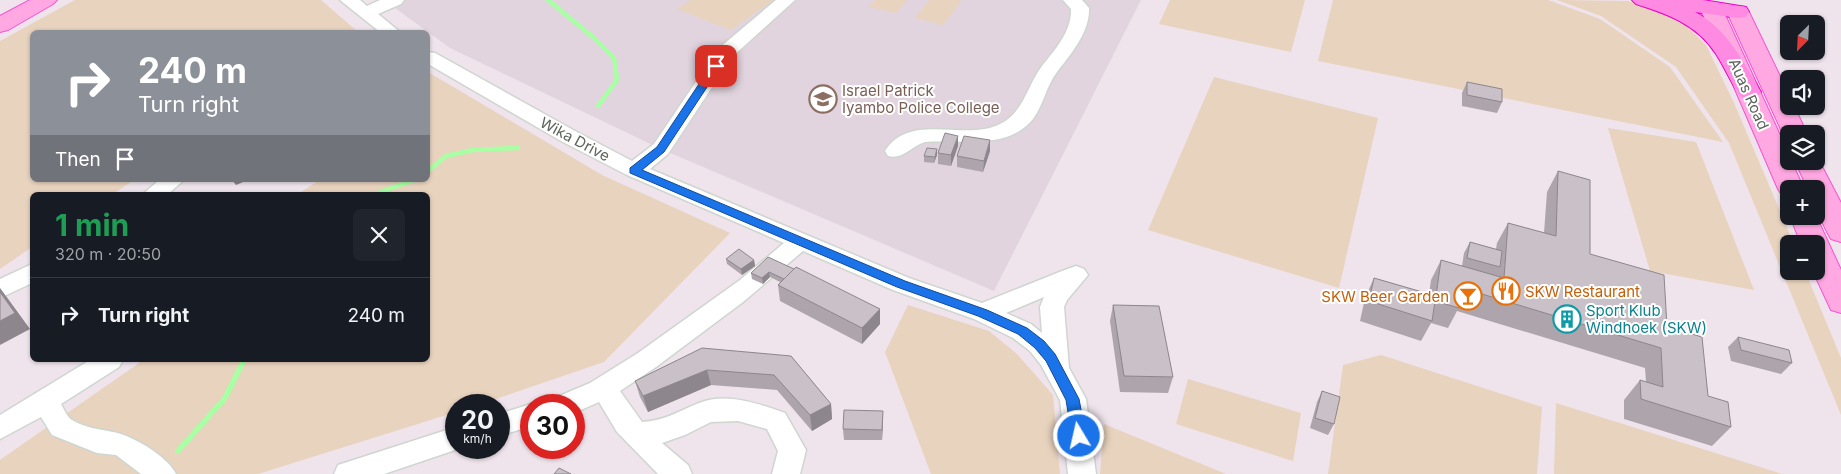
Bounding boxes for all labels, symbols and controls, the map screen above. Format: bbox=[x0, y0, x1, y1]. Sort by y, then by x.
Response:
north arrow bbox=[1780, 15, 1825, 60]
map controls bbox=[1780, 15, 1825, 280]
pin bbox=[695, 45, 737, 87]
text: 240 m bbox=[138, 49, 247, 91]
icon: right bbox=[55, 50, 120, 115]
icon: arrive bbox=[702, 52, 730, 80]
street label: Auas Road bbox=[1725, 55, 1773, 133]
button: sound bbox=[1780, 70, 1825, 115]
place label: Israel Patrick Iyambo Police College bbox=[842, 81, 1000, 117]
school or university icon: Israel Patrick Iyambo Police College bbox=[808, 84, 838, 114]
text: Turn right bbox=[138, 91, 239, 117]
street label: Wika Drive bbox=[537, 113, 613, 165]
button: layers bbox=[1780, 125, 1825, 170]
icon: arrive bbox=[111, 145, 139, 173]
text: Then bbox=[55, 148, 101, 171]
button: + bbox=[1780, 180, 1825, 225]
text: 1 min bbox=[55, 207, 129, 243]
button: close bbox=[353, 209, 405, 261]
button: − bbox=[1780, 235, 1825, 280]
text: 320 m · 20:50 bbox=[55, 244, 161, 264]
restaurant icon: SKW Restaurant bbox=[1491, 276, 1521, 306]
bar icon: SKW Beer Garden bbox=[1453, 281, 1483, 311]
place label: SKW Restaurant bbox=[1525, 282, 1640, 301]
place label: SKW Beer Garden bbox=[1321, 287, 1449, 306]
icon: right bbox=[55, 301, 83, 329]
place label: Sport Klub Windhoek (SKW) bbox=[1586, 301, 1707, 337]
text: Turn right bbox=[98, 304, 189, 327]
text: 240 m bbox=[347, 304, 405, 327]
building icon: Sport Klub Windhoek (SKW) bbox=[1552, 304, 1582, 334]
speed limit sign: 30 bbox=[520, 394, 585, 459]
text: 20 bbox=[461, 405, 494, 435]
position arrow bbox=[1052, 409, 1104, 461]
text: km/h bbox=[463, 431, 492, 446]

